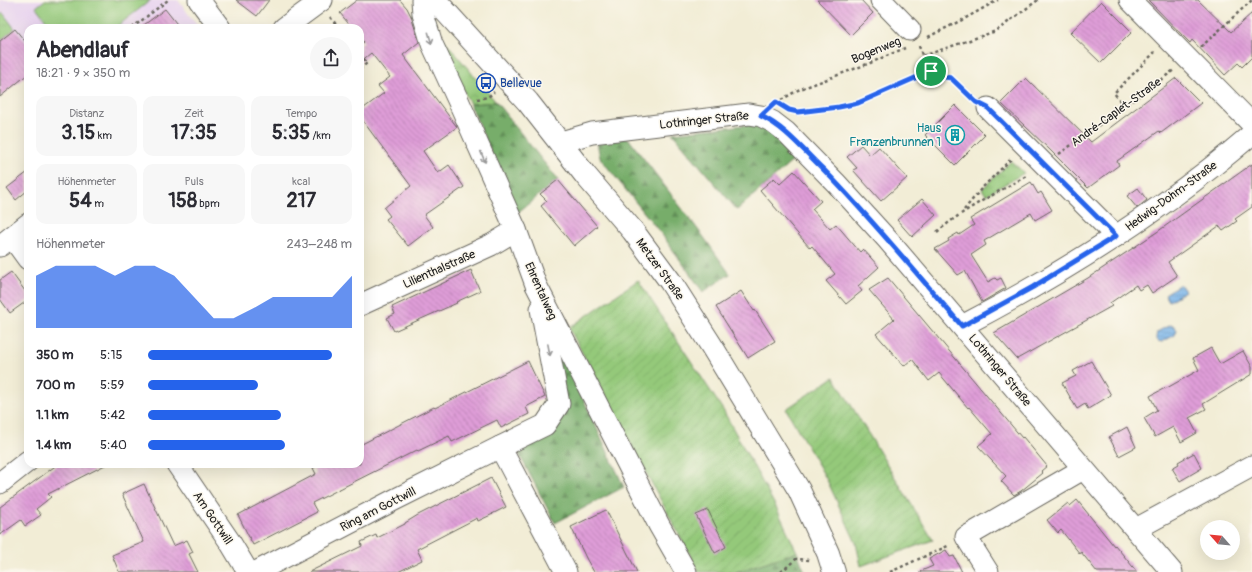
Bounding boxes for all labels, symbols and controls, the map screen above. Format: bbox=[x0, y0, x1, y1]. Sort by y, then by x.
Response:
one-way arrow bbox=[427, 31, 434, 44]
street label: Bogenweg bbox=[849, 34, 903, 67]
text: Abendlauf bbox=[36, 36, 130, 64]
button: share bbox=[310, 37, 352, 79]
pin bbox=[914, 54, 948, 88]
icon: arrive bbox=[920, 60, 942, 82]
text: 18:21 · 9 × 350 m bbox=[36, 65, 130, 81]
bus stop icon: Bellevue bbox=[475, 72, 497, 94]
street label: André-Caplet-Straße bbox=[1068, 75, 1164, 150]
place label: Bellevue bbox=[500, 76, 542, 91]
text: Distanz bbox=[69, 107, 104, 120]
text: Zeit bbox=[184, 107, 204, 120]
text: Tempo bbox=[286, 107, 317, 120]
street label: Lothringer Straße bbox=[659, 108, 750, 133]
text: 3.15 bbox=[61, 120, 95, 145]
text: 17:35 bbox=[171, 120, 217, 145]
text: 5:35 bbox=[272, 120, 310, 145]
place label: Haus Franzenbrunnen 1 bbox=[849, 121, 942, 150]
building icon: Haus Franzenbrunnen 1 bbox=[944, 124, 966, 146]
text: km bbox=[95, 129, 112, 142]
text: /km bbox=[310, 129, 331, 142]
one-way arrow bbox=[480, 150, 487, 162]
street label: Hedwig-Dohm-Straße bbox=[1122, 158, 1220, 235]
text: Höhenmeter bbox=[57, 175, 116, 188]
text: Puls bbox=[184, 175, 204, 188]
text: kcal bbox=[292, 175, 310, 188]
text: 54 bbox=[69, 188, 92, 213]
text: 158 bbox=[168, 188, 197, 213]
text: 217 bbox=[287, 188, 316, 213]
text: m bbox=[92, 197, 104, 210]
text: bpm bbox=[197, 197, 220, 210]
text: Höhenmeter bbox=[36, 236, 105, 252]
text: 243–248 m bbox=[287, 236, 352, 252]
street label: Metzer Straße bbox=[632, 236, 687, 303]
street label: Lilienthalstraße bbox=[401, 247, 478, 292]
street label: Ehrentalweg bbox=[521, 260, 560, 322]
street label: Lothringer Straße bbox=[965, 331, 1034, 410]
one-way arrow bbox=[545, 343, 553, 356]
text: 350 m bbox=[36, 347, 74, 363]
text: 5:15 bbox=[100, 347, 123, 363]
text: 700 m bbox=[36, 377, 75, 393]
text: 5:59 bbox=[100, 377, 124, 393]
text: 1.1 km bbox=[36, 407, 69, 423]
text: 5:42 bbox=[100, 407, 125, 423]
text: 1.4 km bbox=[36, 437, 71, 453]
text: 5:40 bbox=[100, 437, 127, 453]
street label: Ring am Gottwill bbox=[338, 484, 419, 535]
street label: Am Gottwill bbox=[189, 489, 236, 548]
north arrow bbox=[1200, 520, 1240, 560]
map controls bbox=[1200, 520, 1240, 560]

